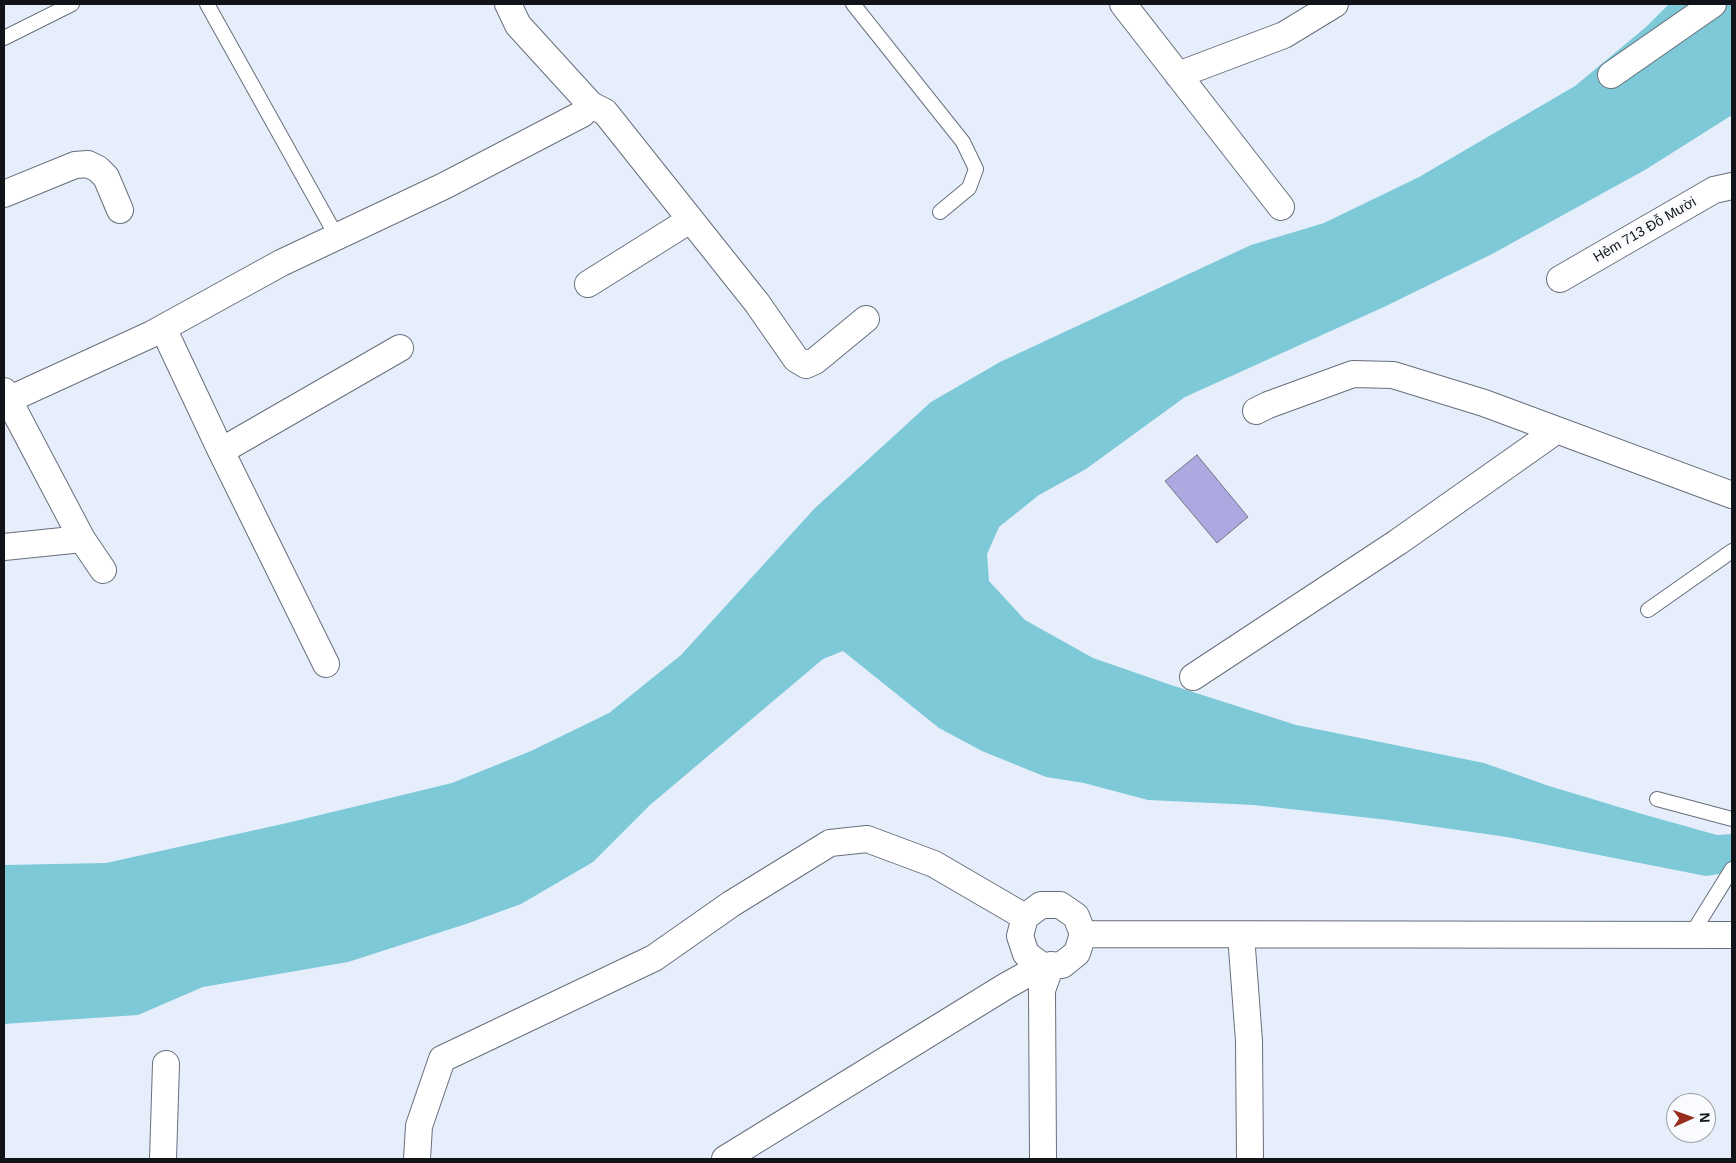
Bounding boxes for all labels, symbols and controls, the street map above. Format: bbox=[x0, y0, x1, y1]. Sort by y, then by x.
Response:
street label: Hẻm 713 Đỗ Mười bbox=[1591, 194, 1699, 266]
north arrow bbox=[1666, 1093, 1716, 1143]
text: N bbox=[1697, 1112, 1713, 1123]

